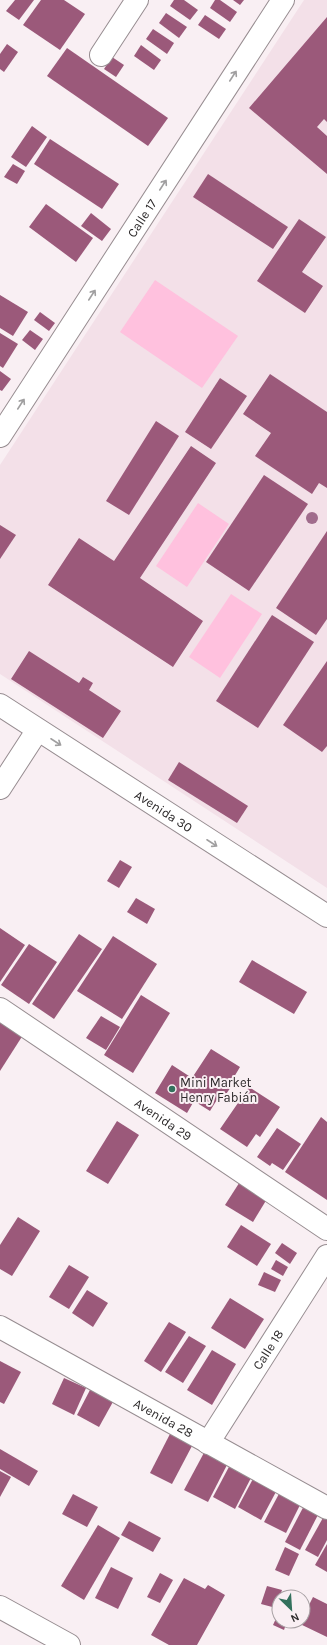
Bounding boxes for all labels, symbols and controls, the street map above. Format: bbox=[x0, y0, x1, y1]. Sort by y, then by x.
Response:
one-way arrow bbox=[229, 71, 237, 82]
one-way arrow bbox=[158, 180, 167, 191]
street label: Calle 17 bbox=[124, 196, 160, 240]
one-way arrow bbox=[88, 289, 96, 300]
one-way arrow bbox=[17, 399, 25, 410]
one-way arrow bbox=[50, 739, 62, 747]
street label: Avenida 30 bbox=[132, 787, 195, 835]
one-way arrow bbox=[206, 839, 217, 847]
place label: Mini Market Henry Fabián bbox=[180, 1075, 257, 1105]
marker: Mini Market Henry Fabián bbox=[167, 1084, 177, 1094]
street label: Avenida 29 bbox=[132, 1095, 194, 1144]
street label: Calle 18 bbox=[250, 1327, 286, 1372]
street label: Avenida 28 bbox=[131, 1396, 196, 1440]
north arrow bbox=[271, 1589, 311, 1629]
text: N bbox=[289, 1610, 301, 1625]

